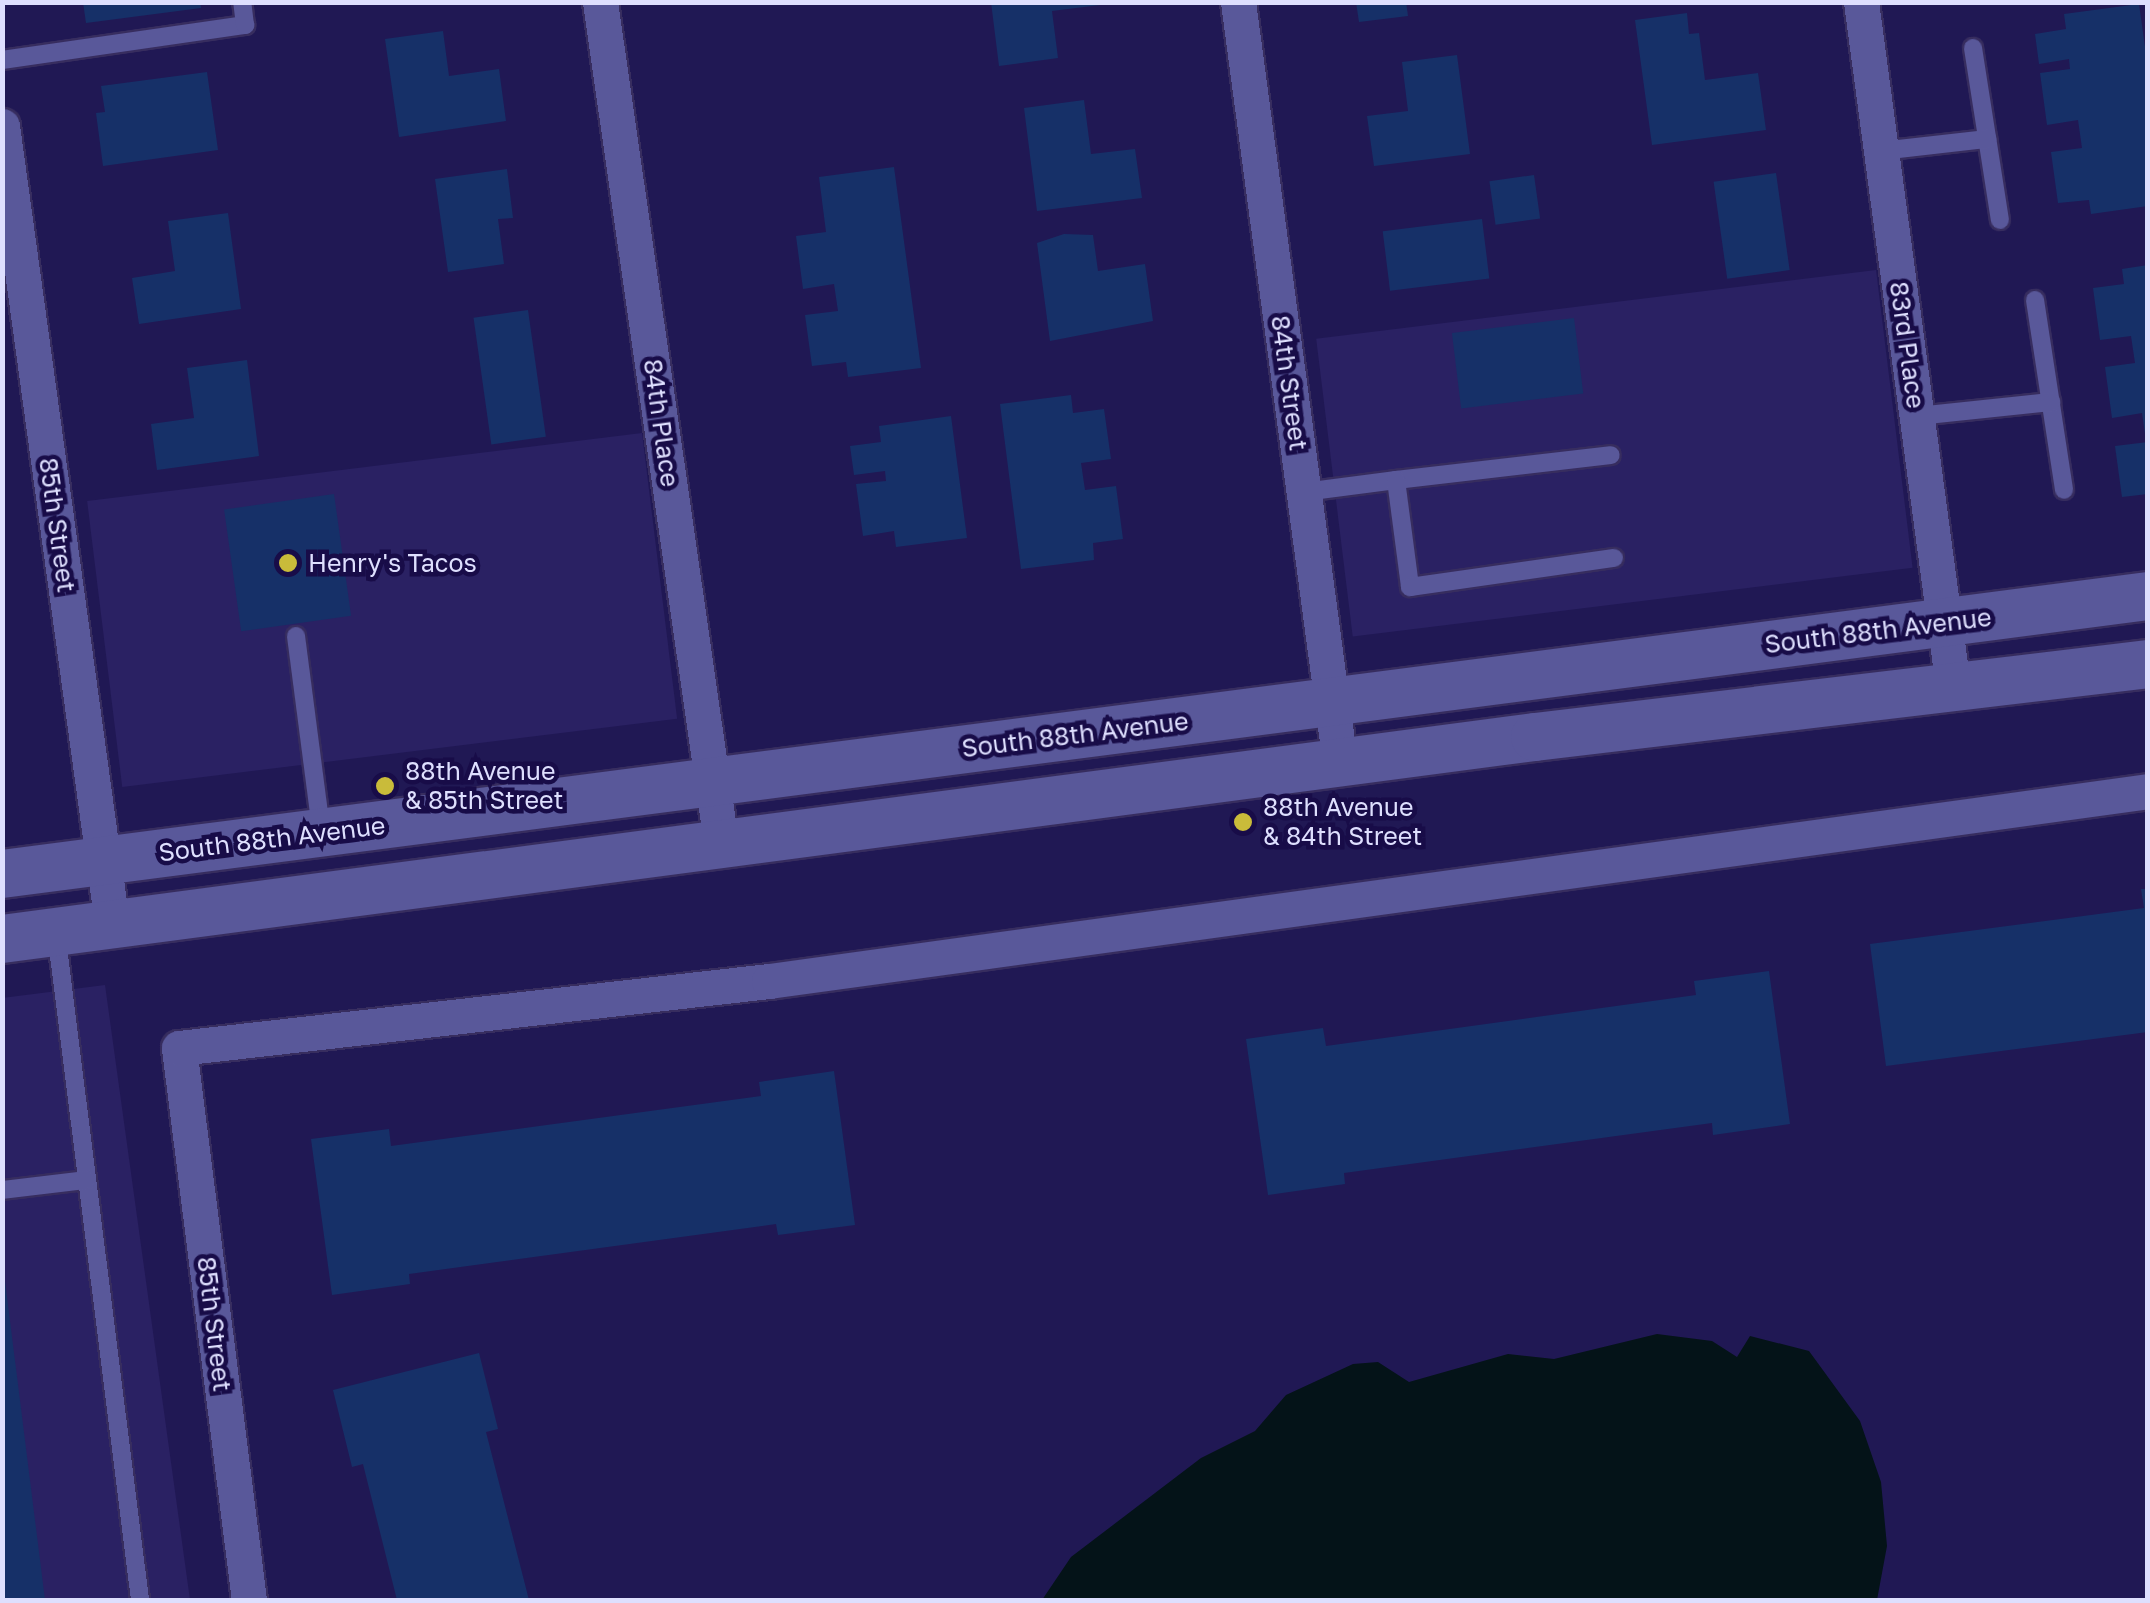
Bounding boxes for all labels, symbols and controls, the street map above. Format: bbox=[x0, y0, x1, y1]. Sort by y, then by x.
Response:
street label: 83rd Place bbox=[1883, 280, 1931, 410]
street label: 84th Street bbox=[1265, 314, 1313, 452]
street label: 84th Place bbox=[637, 357, 685, 489]
street label: 85th Street bbox=[33, 456, 81, 594]
place label: Henry's Tacos bbox=[308, 548, 477, 578]
marker: Henry's Tacos bbox=[277, 552, 299, 574]
street label: South 88th Avenue bbox=[1763, 602, 1993, 660]
street label: South 88th Avenue bbox=[960, 706, 1190, 764]
place label: 88th Avenue & 85th Street bbox=[405, 757, 563, 816]
marker: 88th Avenue & 85th Street bbox=[374, 775, 396, 797]
place label: 88th Avenue & 84th Street bbox=[1263, 793, 1422, 852]
street label: South 88th Avenue bbox=[157, 810, 387, 868]
marker: 88th Avenue & 84th Street bbox=[1232, 811, 1254, 833]
street label: 85th Street bbox=[191, 1255, 237, 1393]

